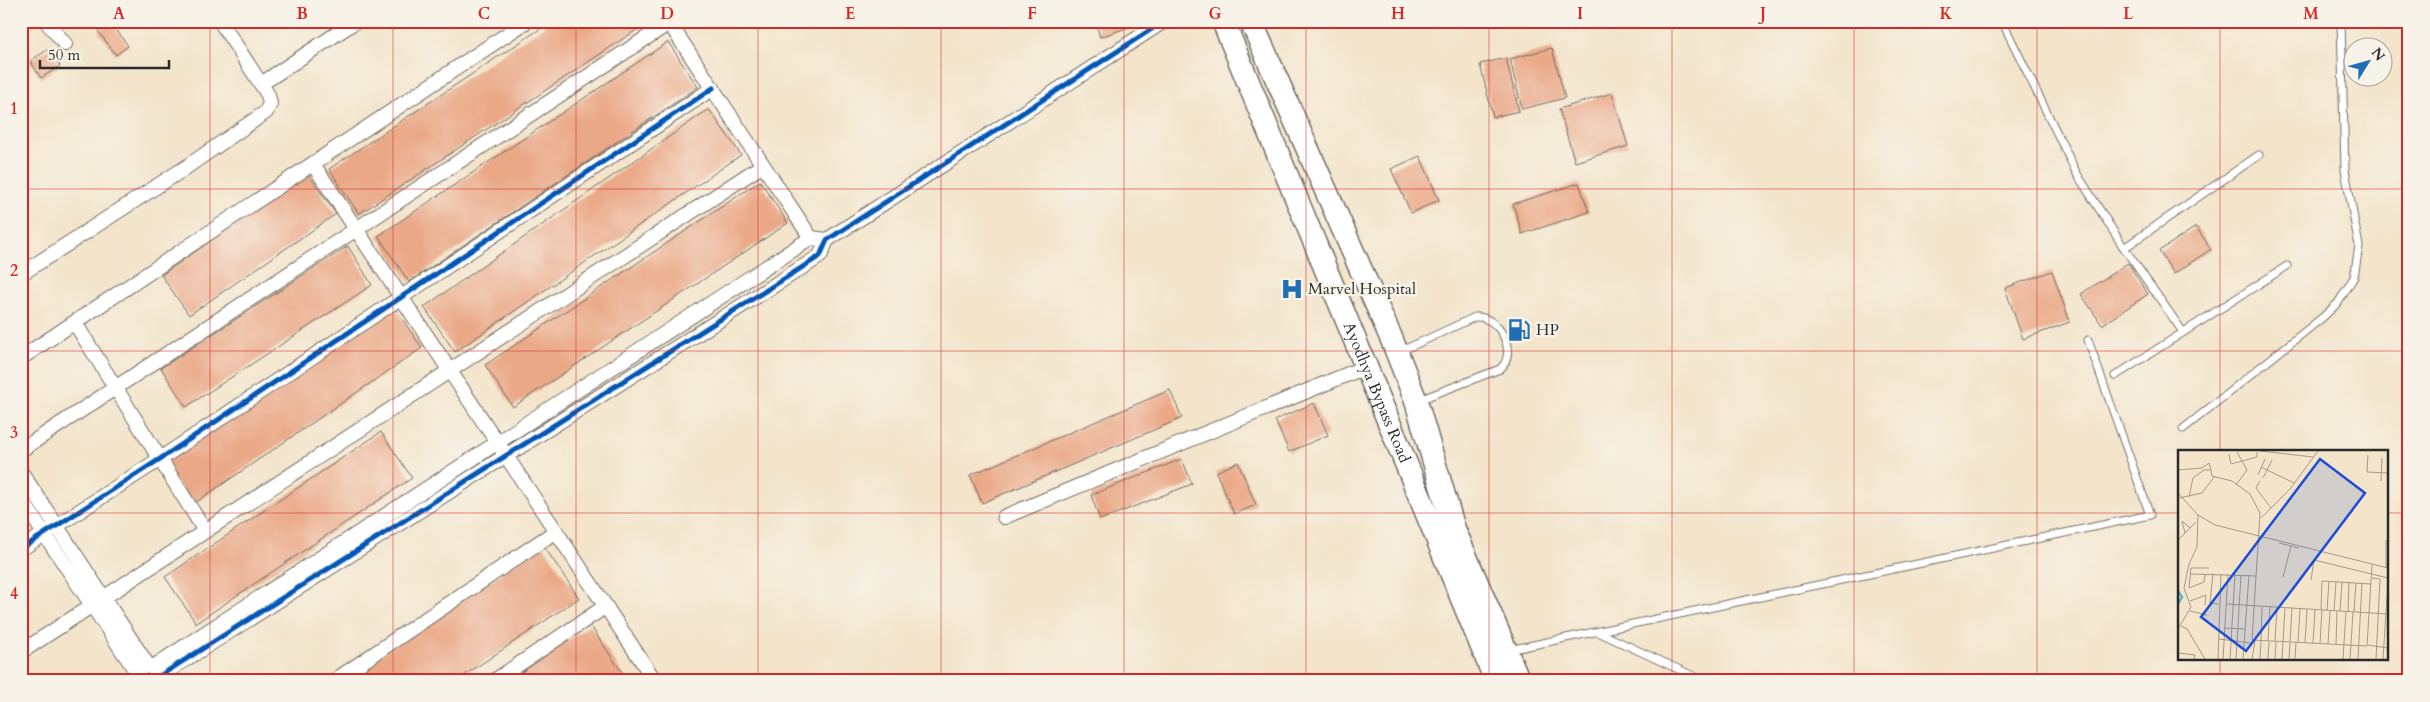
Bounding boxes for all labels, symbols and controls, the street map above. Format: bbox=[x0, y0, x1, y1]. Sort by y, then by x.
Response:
text: A bbox=[113, 3, 125, 25]
text: B bbox=[296, 3, 308, 25]
text: C bbox=[478, 3, 490, 25]
text: D bbox=[660, 3, 674, 25]
text: E bbox=[845, 3, 855, 25]
text: F bbox=[1027, 3, 1037, 25]
text: G bbox=[1208, 3, 1222, 25]
text: H bbox=[1391, 3, 1405, 25]
text: I bbox=[1577, 3, 1583, 25]
text: J bbox=[1758, 3, 1766, 25]
text: K bbox=[1940, 3, 1953, 25]
text: L bbox=[2123, 3, 2134, 25]
text: M bbox=[2303, 3, 2319, 25]
scale bar bbox=[40, 38, 169, 70]
north arrow bbox=[2342, 38, 2392, 88]
text: N bbox=[2367, 44, 2389, 65]
text: 50 m bbox=[48, 45, 80, 65]
text: 1 bbox=[10, 98, 18, 120]
text: 2 bbox=[10, 260, 18, 282]
hospital icon: Marvel Hospital bbox=[1279, 276, 1305, 302]
place label: Marvel Hospital bbox=[1308, 278, 1416, 300]
fuel station icon: HP bbox=[1506, 317, 1532, 343]
street label: Ayodhya Bypass Road bbox=[1338, 319, 1416, 467]
place label: HP bbox=[1536, 319, 1559, 341]
text: 3 bbox=[10, 422, 18, 444]
inset map bbox=[2178, 450, 2388, 660]
text: 4 bbox=[10, 583, 18, 605]

